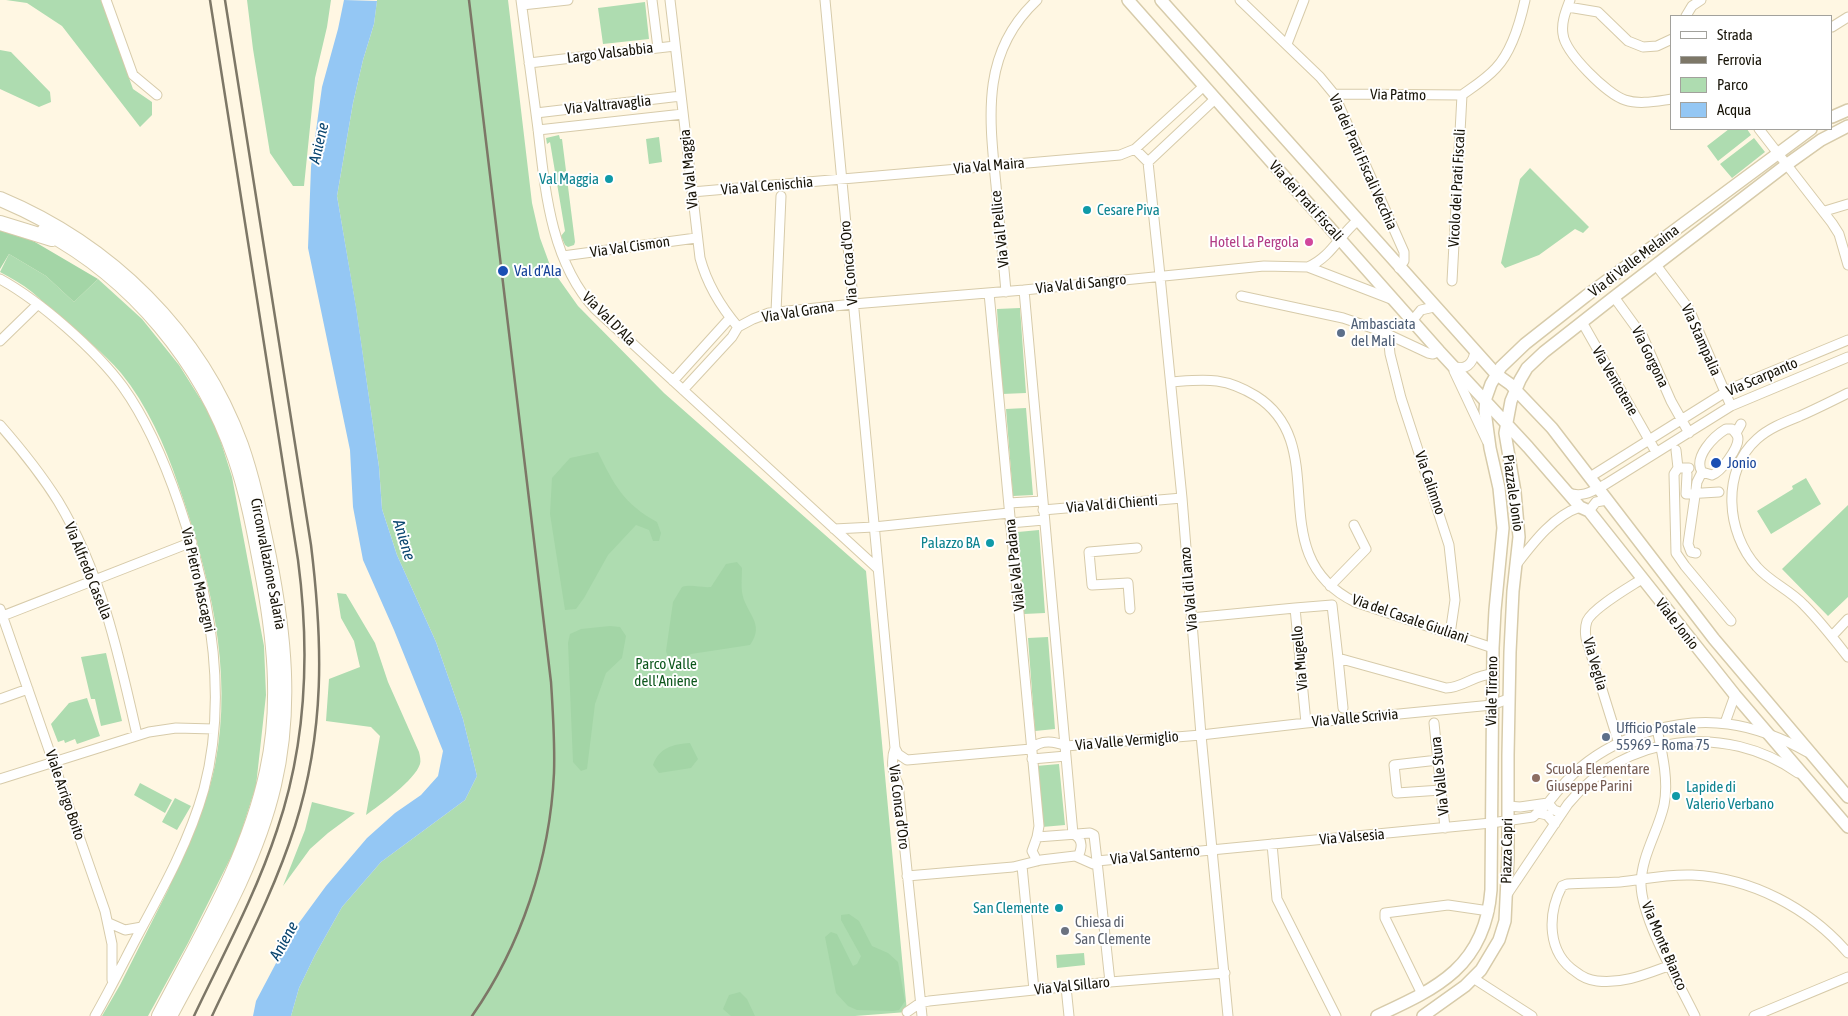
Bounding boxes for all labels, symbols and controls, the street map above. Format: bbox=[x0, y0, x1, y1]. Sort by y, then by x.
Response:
legend bbox=[1670, 15, 1833, 130]
text: Strada bbox=[1717, 26, 1753, 43]
street label: Largo Valsabbia bbox=[566, 39, 654, 67]
text: Ferrovia bbox=[1717, 51, 1762, 68]
text: Parco bbox=[1717, 76, 1748, 93]
street label: Via Patmo bbox=[1370, 86, 1426, 104]
street label: Via dei Prati Fiscali Vecchia bbox=[1325, 91, 1401, 233]
street label: Via Valtravaglia bbox=[564, 92, 652, 118]
text: Acqua bbox=[1717, 101, 1751, 118]
water label: Aniene bbox=[305, 121, 333, 165]
street label: Via Val Maggia bbox=[676, 128, 702, 210]
street label: Vicolo dei Prati Fiscali bbox=[1445, 128, 1469, 248]
street label: Via Val Maira bbox=[953, 154, 1025, 178]
street label: Via dei Prati Fiscali bbox=[1265, 157, 1347, 245]
place label: Val Maggia bbox=[539, 170, 599, 188]
marker: Val Maggia bbox=[603, 173, 615, 185]
street label: Via Val Cenischia bbox=[720, 173, 814, 199]
street label: Via Val Pellice bbox=[987, 190, 1013, 268]
place label: Cesare Piva bbox=[1097, 201, 1160, 219]
marker: Cesare Piva bbox=[1081, 204, 1093, 216]
street label: Via Conca d'Oro bbox=[836, 220, 862, 306]
street label: Via di Valle Melaina bbox=[1585, 221, 1683, 301]
street label: Via Val Cismon bbox=[589, 232, 671, 262]
place label: Hotel La Pergola bbox=[1209, 233, 1299, 251]
marker: Hotel La Pergola bbox=[1303, 236, 1315, 248]
place label: Val d’Ala bbox=[514, 262, 562, 280]
marker: Val d’Ala bbox=[496, 264, 510, 278]
street label: Via Val di Sangro bbox=[1035, 270, 1127, 298]
street label: Via Val D'Ala bbox=[578, 288, 640, 350]
street label: Via Val Grana bbox=[761, 297, 835, 327]
street label: Via Stampalia bbox=[1677, 301, 1725, 379]
place label: Ambasciata del Mali bbox=[1351, 315, 1416, 350]
street label: Via Gorgona bbox=[1627, 323, 1673, 391]
marker: Ambasciata del Mali bbox=[1335, 327, 1347, 339]
street label: Via Ventotene bbox=[1588, 343, 1642, 419]
street label: Via Scarpanto bbox=[1724, 354, 1800, 400]
street label: Via Calimno bbox=[1411, 449, 1449, 517]
street label: Piazzale Jonio bbox=[1499, 453, 1527, 533]
place label: Jonio bbox=[1727, 454, 1757, 472]
marker: Jonio bbox=[1709, 456, 1723, 470]
street label: Via Val di Chienti bbox=[1066, 491, 1158, 517]
street label: Circonvallazione Salaria bbox=[246, 497, 290, 631]
water label: Aniene bbox=[389, 517, 419, 563]
street label: Viale Val Padana bbox=[1001, 518, 1029, 612]
street label: Via Alfredo Casella bbox=[60, 520, 116, 622]
street label: Via Pietro Mascagni bbox=[177, 526, 219, 634]
place label: Palazzo BA bbox=[921, 534, 980, 552]
marker: Palazzo BA bbox=[984, 537, 996, 549]
street label: Via Val di Lanzo bbox=[1176, 546, 1202, 632]
street label: Via del Casale Giuliani bbox=[1349, 591, 1471, 647]
street label: Viale Jonio bbox=[1651, 595, 1703, 653]
street label: Via Mugello bbox=[1288, 625, 1312, 691]
street label: Via Veglia bbox=[1579, 635, 1611, 693]
park label: Parco Valle dell'Aniene bbox=[634, 655, 698, 690]
street label: Viale Tirreno bbox=[1482, 656, 1502, 726]
street label: Via Valle Scrivia bbox=[1311, 705, 1399, 731]
place label: Ufficio Postale 55969 – Roma 75 bbox=[1616, 719, 1710, 754]
street label: Via Valle Vermiglio bbox=[1075, 728, 1179, 754]
marker: Ufficio Postale 55969 – Roma 75 bbox=[1600, 731, 1612, 743]
street label: Via Valle Stura bbox=[1427, 736, 1453, 816]
street label: Viale Arrigo Boito bbox=[41, 748, 89, 842]
place label: Scuola Elementare Giuseppe Parini bbox=[1546, 760, 1650, 795]
street label: Via Conca d'Oro bbox=[885, 764, 913, 850]
marker: Scuola Elementare Giuseppe Parini bbox=[1530, 772, 1542, 784]
place label: Lapide di Valerio Verbano bbox=[1686, 778, 1774, 813]
marker: Lapide di Valerio Verbano bbox=[1670, 790, 1682, 802]
street label: Piazza Capri bbox=[1497, 818, 1517, 884]
street label: Via Valsesia bbox=[1319, 825, 1385, 849]
street label: Via Val Santerno bbox=[1109, 841, 1201, 869]
place label: San Clemente bbox=[973, 899, 1049, 917]
street label: Via Monte Bianco bbox=[1637, 899, 1691, 993]
marker: San Clemente bbox=[1053, 902, 1065, 914]
place label: Chiesa di San Clemente bbox=[1075, 913, 1151, 948]
water label: Aniene bbox=[266, 918, 302, 964]
marker: Chiesa di San Clemente bbox=[1059, 925, 1071, 937]
street label: Via Val Sillaro bbox=[1033, 973, 1111, 999]

